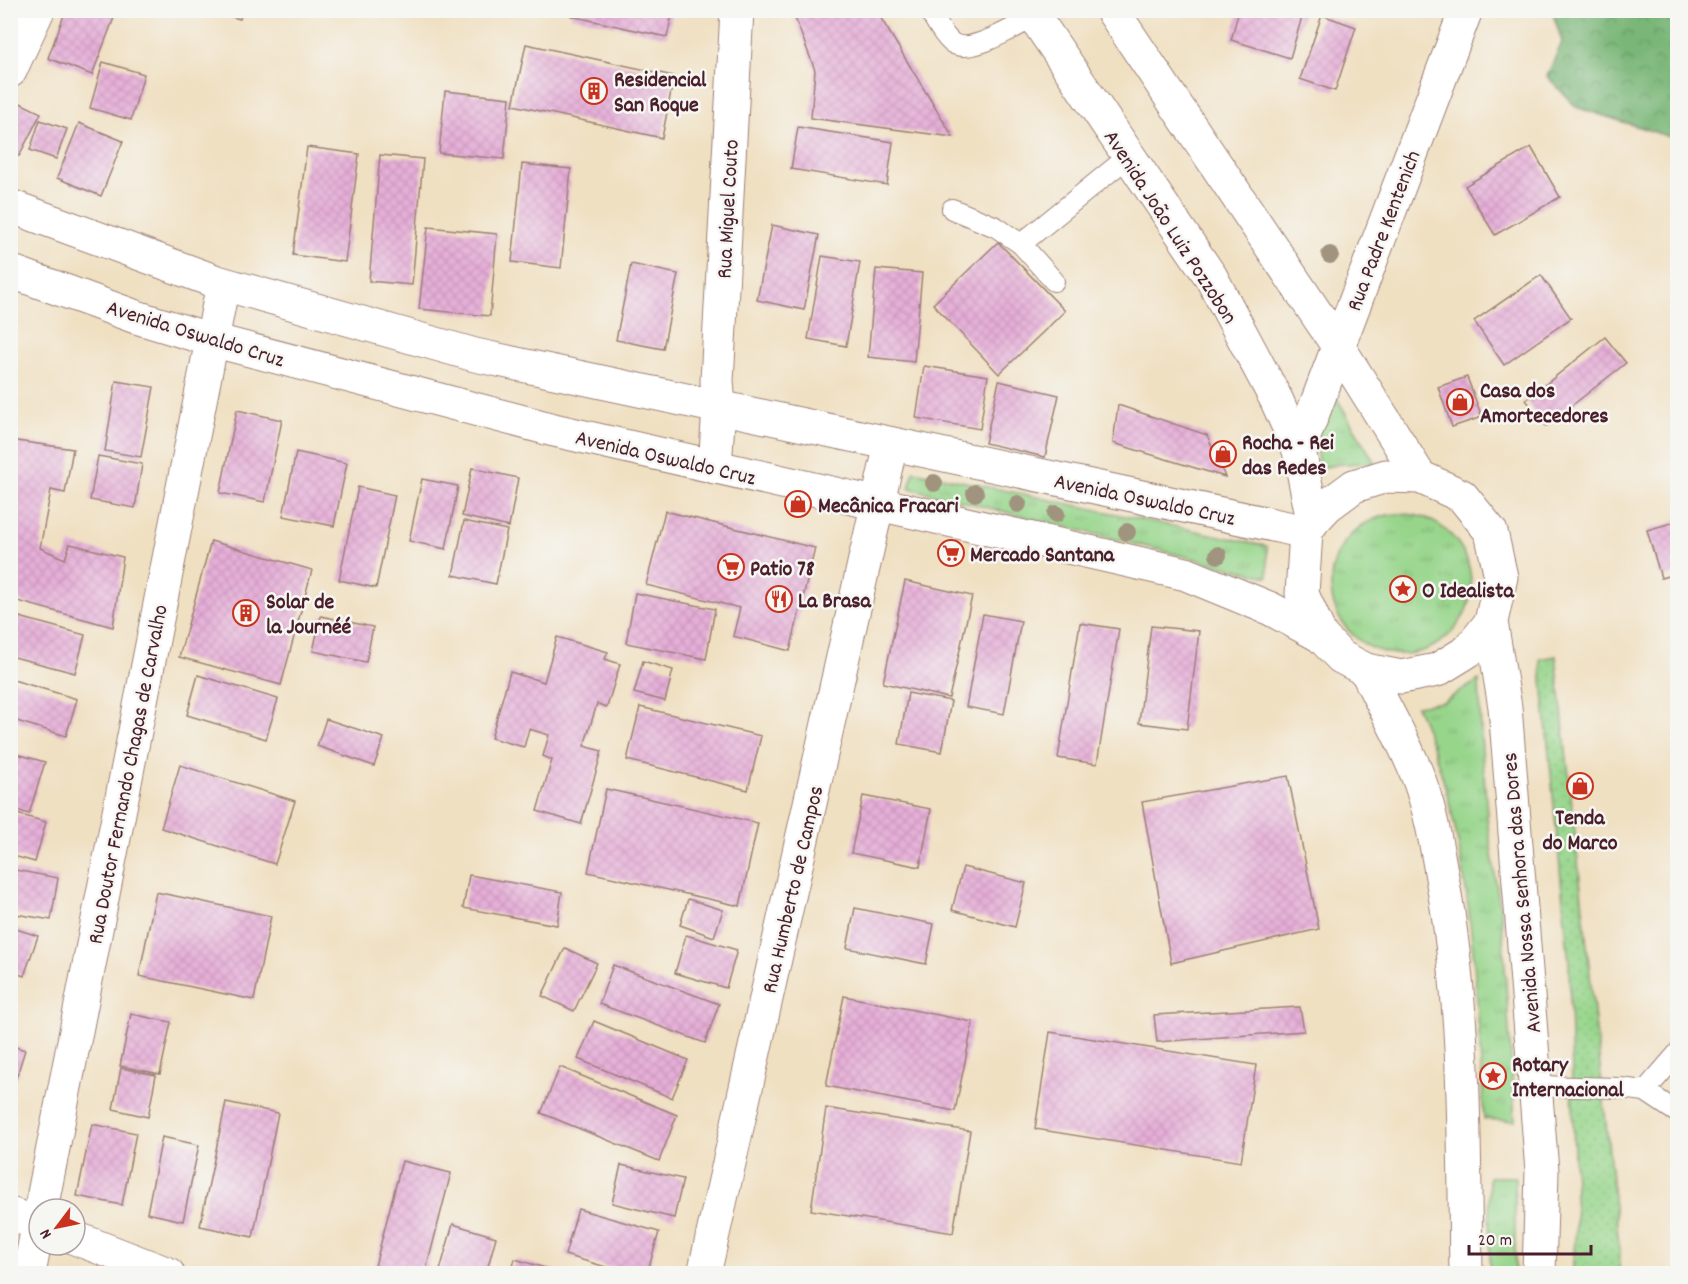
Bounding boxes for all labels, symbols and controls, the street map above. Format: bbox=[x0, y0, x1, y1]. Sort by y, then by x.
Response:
place label: Residencial San Roque bbox=[614, 66, 707, 122]
building icon: Residencial San Roque bbox=[579, 76, 609, 106]
street label: Avenida João Luiz Pozzobon bbox=[1095, 125, 1244, 331]
street label: Rua Miguel Couto bbox=[710, 139, 749, 280]
street label: Rua Padre Kentenich bbox=[1340, 146, 1430, 316]
street label: Avenida Oswaldo Cruz bbox=[102, 294, 288, 377]
place label: Casa dos Amortecedores bbox=[1480, 377, 1609, 433]
shop icon: Casa dos Amortecedores bbox=[1445, 387, 1475, 417]
street label: Avenida Oswaldo Cruz bbox=[572, 424, 759, 495]
place label: Rocha - Rei das Redes bbox=[1242, 429, 1334, 485]
shop icon: Rocha - Rei das Redes bbox=[1208, 439, 1238, 469]
street label: Avenida Oswaldo Cruz bbox=[1051, 467, 1238, 536]
shop icon: Mecânica Fracari bbox=[783, 489, 813, 519]
place label: Mecânica Fracari bbox=[818, 492, 958, 523]
supermarket icon: Mercado Santana bbox=[936, 538, 966, 568]
place label: Mercado Santana bbox=[970, 541, 1115, 572]
supermarket icon: Patio 78 bbox=[716, 552, 746, 582]
place label: Patio 78 bbox=[750, 555, 815, 586]
place icon: O Idealista bbox=[1388, 574, 1418, 604]
place label: O Idealista bbox=[1422, 577, 1514, 608]
restaurant icon: La Brasa bbox=[764, 584, 794, 614]
place label: La Brasa bbox=[798, 587, 872, 618]
place label: Solar de la Journéé bbox=[266, 588, 352, 644]
building icon: Solar de la Journéé bbox=[231, 598, 261, 628]
street label: Rua Doutor Fernando Chagas de Carvalho bbox=[81, 602, 178, 947]
street label: Avenida Nossa Senhora das Dores bbox=[1496, 751, 1551, 1034]
shop icon: Tenda do Marco bbox=[1565, 771, 1595, 801]
street label: Rua Humberto de Campos bbox=[755, 783, 833, 997]
place label: Tenda do Marco bbox=[1542, 804, 1618, 860]
place label: Rotary Internacional bbox=[1512, 1051, 1625, 1107]
place icon: Rotary Internacional bbox=[1478, 1061, 1508, 1091]
north arrow bbox=[27, 1197, 87, 1257]
scale bar bbox=[1469, 1218, 1590, 1256]
text: N bbox=[35, 1224, 58, 1243]
text: 20 m bbox=[1478, 1229, 1512, 1254]

